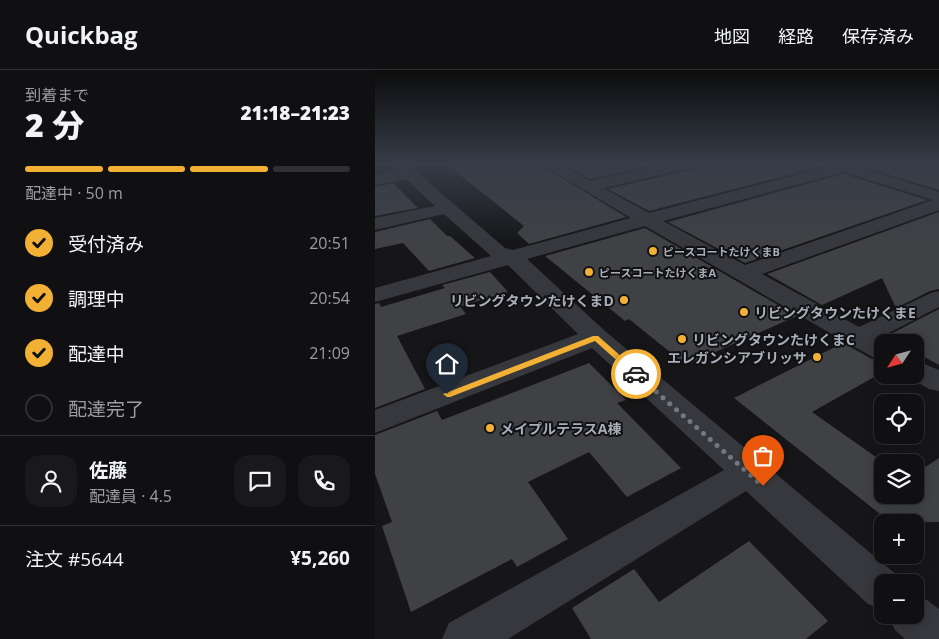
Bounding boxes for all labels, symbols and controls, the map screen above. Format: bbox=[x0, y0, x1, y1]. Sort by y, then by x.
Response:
text: Quickbag bbox=[25, 18, 138, 51]
text: 地図 bbox=[714, 24, 750, 48]
text: 経路 bbox=[778, 24, 814, 48]
text: 保存済み bbox=[842, 24, 914, 48]
text: 到着まで bbox=[25, 84, 89, 106]
text: 21:18–21:23 bbox=[240, 100, 350, 126]
text: 2 分 bbox=[25, 103, 84, 146]
text: 配達中 · 50 m bbox=[25, 182, 123, 204]
icon: check bbox=[25, 229, 53, 257]
text: 受付済み bbox=[68, 231, 144, 257]
text: 20:51 bbox=[309, 232, 350, 254]
place label: ピースコートたけくまB bbox=[663, 244, 780, 259]
marker: ピースコートたけくまB bbox=[647, 245, 659, 257]
place label: ピースコートたけくまA bbox=[599, 265, 716, 280]
marker: ピースコートたけくまA bbox=[583, 266, 595, 278]
icon: check bbox=[25, 284, 53, 312]
text: 調理中 bbox=[68, 286, 125, 312]
text: 20:54 bbox=[309, 287, 350, 309]
place label: リビングタウンたけくまD bbox=[450, 291, 614, 310]
marker: リビングタウンたけくまD bbox=[618, 294, 630, 306]
place label: リビングタウンたけくまE bbox=[754, 303, 916, 322]
marker: リビングタウンたけくまE bbox=[738, 306, 750, 318]
place label: リビングタウンたけくまC bbox=[692, 330, 855, 349]
marker: リビングタウンたけくまC bbox=[676, 333, 688, 345]
north arrow bbox=[874, 334, 924, 384]
map controls bbox=[874, 334, 924, 624]
icon: check bbox=[25, 339, 53, 367]
text: 配達中 bbox=[68, 341, 125, 367]
text: 21:09 bbox=[309, 342, 350, 364]
pin bbox=[426, 343, 468, 394]
place label: エレガンシアブリッサ bbox=[667, 348, 807, 367]
courier bbox=[611, 349, 661, 399]
icon: home bbox=[433, 350, 461, 378]
marker: エレガンシアブリッサ bbox=[811, 351, 823, 363]
icon: car bbox=[622, 360, 650, 388]
button: locate bbox=[874, 394, 924, 444]
text: 配達完了 bbox=[68, 396, 144, 422]
place label: メイプルテラスA棟 bbox=[500, 419, 621, 438]
marker: メイプルテラスA棟 bbox=[484, 422, 496, 434]
pin bbox=[742, 435, 784, 486]
icon: bag bbox=[749, 442, 777, 470]
button: layers bbox=[874, 454, 924, 504]
button: person bbox=[25, 455, 77, 507]
button: chat bbox=[234, 455, 286, 507]
button: phone bbox=[298, 455, 350, 507]
text: 佐藤 bbox=[89, 457, 127, 483]
text: 配達員 · 4.5 bbox=[89, 485, 172, 507]
button: + bbox=[874, 514, 924, 564]
text: ¥5,260 bbox=[290, 545, 350, 571]
text: 注文 #5644 bbox=[25, 546, 124, 572]
button: − bbox=[874, 574, 924, 624]

